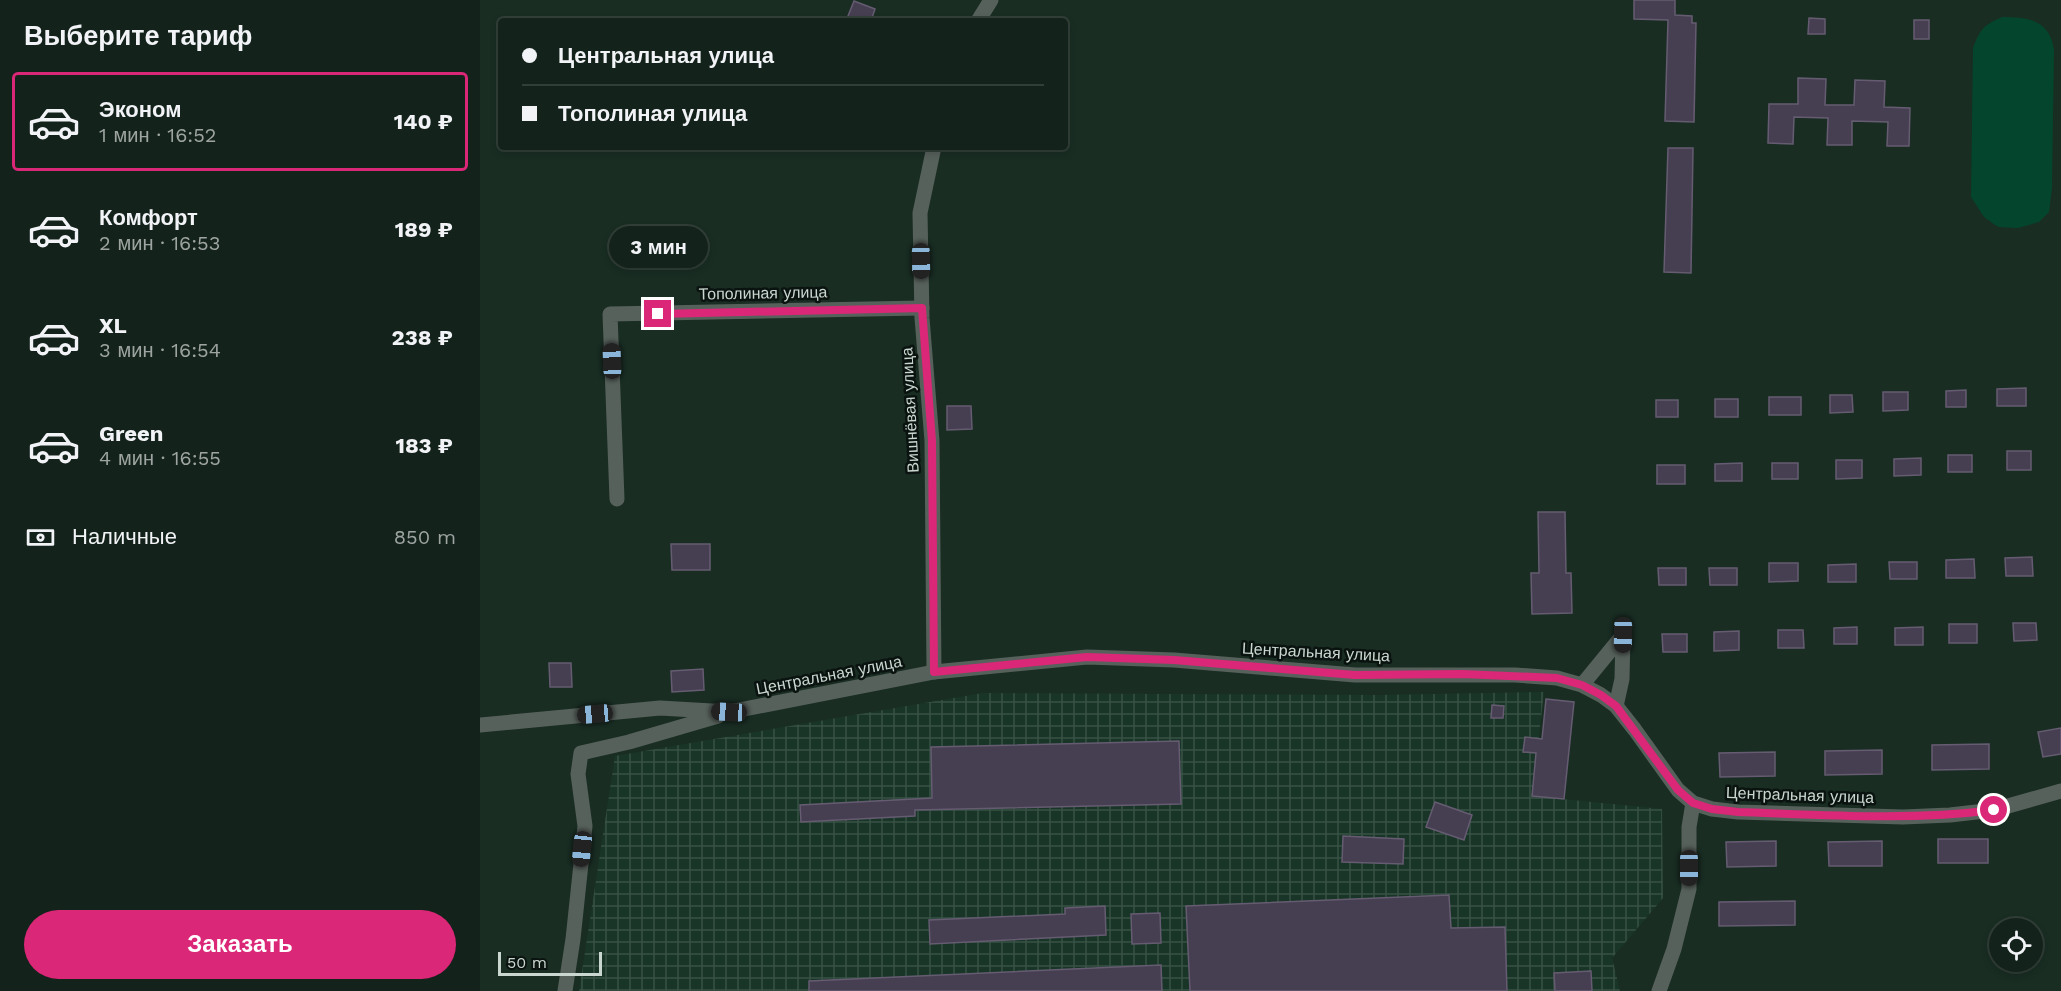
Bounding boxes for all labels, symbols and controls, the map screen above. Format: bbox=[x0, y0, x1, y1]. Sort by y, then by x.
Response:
text: Выберите тариф bbox=[24, 20, 252, 52]
text: Центральная улица bbox=[558, 43, 774, 68]
icon: car bbox=[27, 95, 81, 149]
text: Эконом bbox=[99, 97, 182, 122]
text: Тополиная улица bbox=[558, 101, 747, 126]
text: 140 ₽ bbox=[394, 109, 453, 134]
text: 1 мин · 16:52 bbox=[99, 123, 217, 147]
icon: car bbox=[27, 203, 81, 257]
text: Комфорт bbox=[99, 205, 198, 230]
text: 189 ₽ bbox=[395, 217, 453, 242]
callout: 3 мин bbox=[608, 227, 708, 269]
text: 2 мин · 16:53 bbox=[99, 231, 220, 255]
text: 3 мин bbox=[630, 235, 687, 259]
car bbox=[912, 243, 930, 279]
street label: Тополиная улица bbox=[698, 282, 828, 304]
route end bbox=[644, 300, 671, 327]
icon: car bbox=[27, 311, 81, 365]
text: XL bbox=[99, 313, 127, 338]
text: 238 ₽ bbox=[392, 325, 453, 350]
text: 3 мин · 16:54 bbox=[99, 338, 221, 362]
car bbox=[602, 343, 622, 379]
street label: Вишнёвая улица bbox=[897, 347, 923, 473]
icon: car bbox=[27, 419, 81, 473]
text: Green bbox=[99, 421, 163, 446]
text: 183 ₽ bbox=[395, 433, 453, 458]
text: 4 мин · 16:55 bbox=[99, 446, 221, 470]
icon: cash bbox=[24, 521, 57, 554]
text: Наличные bbox=[72, 524, 177, 549]
text: 850 m bbox=[394, 525, 456, 549]
car bbox=[1614, 617, 1632, 653]
street label: Центральная улица bbox=[1241, 639, 1391, 665]
street label: Центральная улица bbox=[754, 652, 904, 698]
car bbox=[711, 702, 747, 722]
car bbox=[576, 703, 614, 725]
street label: Центральная улица bbox=[1726, 783, 1874, 807]
route start bbox=[1980, 796, 2007, 823]
car bbox=[571, 830, 593, 868]
car bbox=[1680, 850, 1698, 886]
button: Заказать bbox=[24, 910, 456, 979]
map controls bbox=[1989, 918, 2043, 972]
button: locate bbox=[1989, 918, 2043, 972]
scale bar bbox=[498, 949, 602, 976]
text: 50 m bbox=[507, 953, 547, 972]

